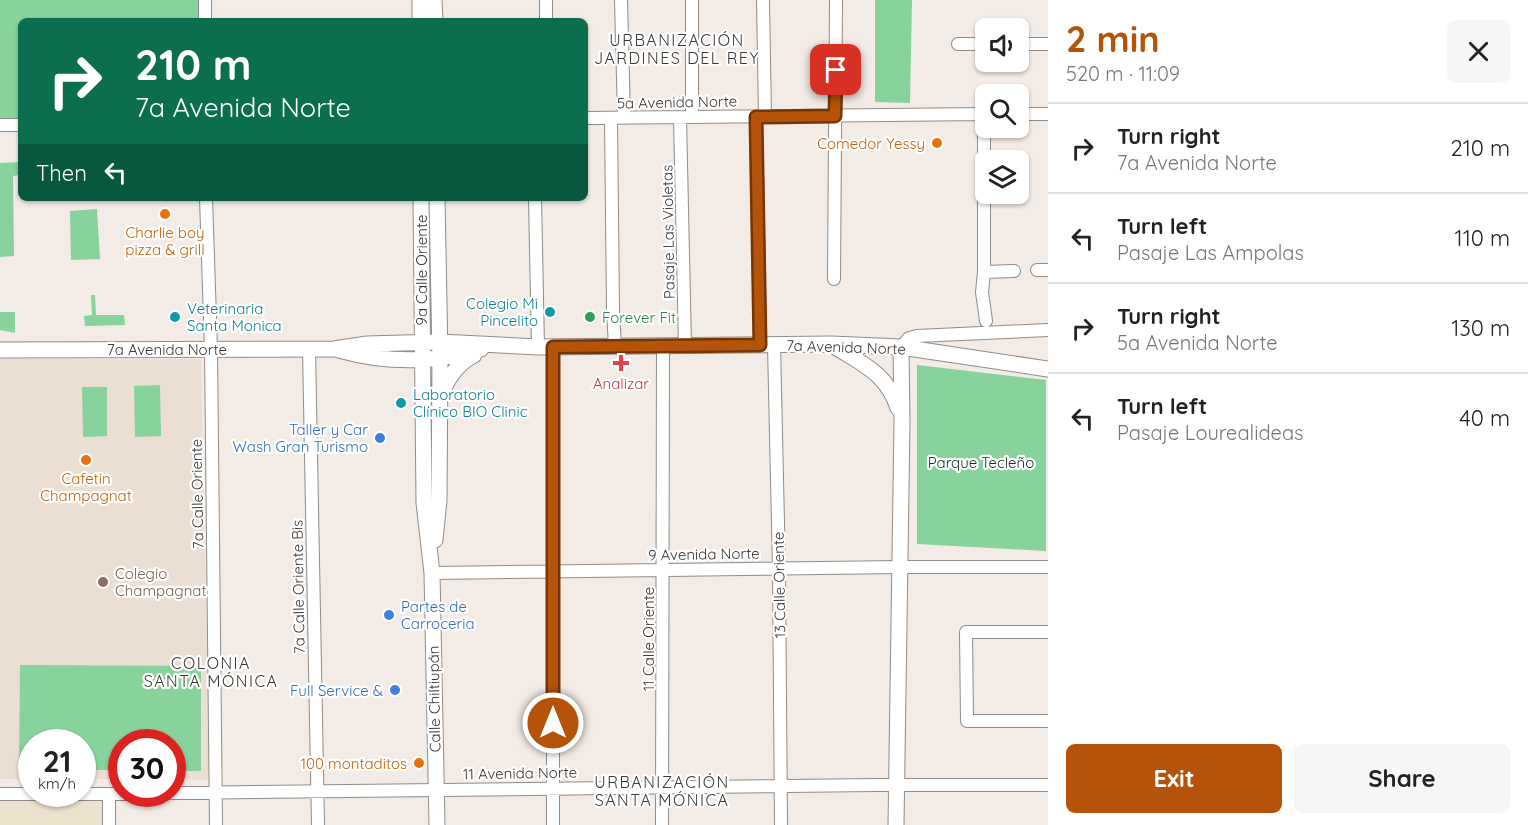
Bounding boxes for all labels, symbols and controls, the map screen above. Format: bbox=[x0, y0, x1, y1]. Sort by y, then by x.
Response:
text: 2 min bbox=[1066, 16, 1160, 61]
map controls bbox=[975, 18, 1029, 204]
button: sound bbox=[975, 18, 1029, 72]
button: close bbox=[1447, 20, 1510, 83]
district label: URBANIZACIÓN JARDINES DEL REY bbox=[594, 30, 760, 68]
text: 210 m bbox=[135, 38, 252, 91]
icon: right bbox=[36, 42, 114, 120]
pin bbox=[810, 44, 861, 95]
icon: arrive bbox=[819, 53, 852, 86]
text: 520 m · 11:09 bbox=[1066, 61, 1180, 86]
button: search bbox=[975, 84, 1029, 138]
text: 7a Avenida Norte bbox=[135, 90, 351, 124]
street label: 5a Avenida Norte bbox=[617, 91, 737, 113]
text: Turn right bbox=[1117, 122, 1221, 150]
icon: right bbox=[1066, 132, 1099, 165]
place label: Comedor Yessy bbox=[817, 134, 925, 153]
text: 210 m bbox=[1451, 134, 1510, 162]
marker: Comedor Yessy bbox=[930, 136, 944, 150]
button: layers bbox=[975, 150, 1029, 204]
text: 7a Avenida Norte bbox=[1117, 150, 1277, 175]
icon: left bbox=[99, 156, 132, 189]
text: Then bbox=[36, 159, 87, 187]
street label: Pasaje Las Violetas bbox=[657, 165, 679, 299]
marker: Charlie boy pizza & grill bbox=[158, 207, 172, 221]
text: Turn left bbox=[1117, 212, 1207, 240]
street label: 9a Calle Oriente bbox=[412, 215, 431, 325]
icon: left bbox=[1066, 222, 1099, 255]
place label: Charlie boy pizza & grill bbox=[125, 223, 205, 259]
text: 110 m bbox=[1455, 224, 1510, 252]
text: Pasaje Las Ampolas bbox=[1117, 240, 1304, 265]
place label: Colegio Mi Pincelito bbox=[466, 294, 538, 330]
place label: Veterinaria Santa Monica bbox=[187, 299, 282, 335]
text: Turn right bbox=[1117, 302, 1221, 330]
marker: Colegio Mi Pincelito bbox=[543, 305, 557, 319]
place label: Forever Fit bbox=[602, 308, 676, 327]
marker: Veterinaria Santa Monica bbox=[168, 310, 182, 324]
marker: Forever Fit bbox=[583, 310, 597, 324]
icon: right bbox=[1066, 312, 1099, 345]
text: 130 m bbox=[1451, 314, 1510, 342]
text: 5a Avenida Norte bbox=[1117, 330, 1278, 355]
street label: 7a Avenida Norte bbox=[786, 335, 906, 359]
street label: 7a Avenida Norte bbox=[107, 340, 227, 359]
marker: Analizar bbox=[612, 354, 630, 372]
place label: Analizar bbox=[593, 374, 649, 393]
place label: Laboratorio Clínico BIO Clinic bbox=[413, 385, 528, 421]
text: Turn left bbox=[1117, 392, 1207, 420]
marker: Laboratorio Clínico BIO Clinic bbox=[394, 396, 408, 410]
icon: left bbox=[1066, 402, 1099, 435]
text: 40 m bbox=[1459, 404, 1510, 432]
place label: Taller y Car Wash Gran Turismo bbox=[232, 420, 368, 456]
text: Pasaje Lourealideas bbox=[1117, 420, 1304, 445]
marker: Taller y Car Wash Gran Turismo bbox=[373, 431, 387, 445]
street label: 7a Calle Oriente bbox=[187, 439, 207, 549]
marker: Cafetin Champagnat bbox=[79, 453, 93, 467]
park label: Parque Tecleño bbox=[928, 453, 1034, 472]
place label: Cafetin Champagnat bbox=[40, 469, 132, 505]
street label: 7a Calle Oriente Bis bbox=[287, 520, 309, 654]
street label: 13 Calle Oriente bbox=[769, 531, 789, 639]
street label: 9 Avenida Norte bbox=[648, 544, 760, 564]
place label: Colegio Champagnat bbox=[115, 564, 206, 600]
marker: Colegio Champagnat bbox=[96, 575, 110, 589]
street label: 11 Calle Oriente bbox=[639, 587, 658, 691]
place label: Partes de Carroceria bbox=[401, 597, 475, 633]
marker: Partes de Carroceria bbox=[382, 608, 396, 622]
street label: Calle Chiltiupán bbox=[424, 645, 444, 753]
district label: COLONIA SANTA MÓNICA bbox=[144, 653, 278, 691]
place label: Full Service & bbox=[290, 681, 383, 700]
marker: Full Service & bbox=[388, 683, 402, 697]
position arrow bbox=[521, 691, 585, 755]
speed limit sign: 30 bbox=[108, 729, 186, 807]
text: 21 bbox=[43, 742, 71, 780]
button: Exit bbox=[1066, 744, 1282, 813]
button: Share bbox=[1294, 744, 1510, 813]
place label: 100 montaditos bbox=[301, 754, 407, 773]
marker: 100 montaditos bbox=[412, 756, 426, 770]
street label: 11 Avenida Norte bbox=[463, 763, 577, 783]
district label: URBANIZACIÓN SANTA MÓNICA bbox=[594, 772, 730, 810]
text: km/h bbox=[38, 774, 76, 793]

